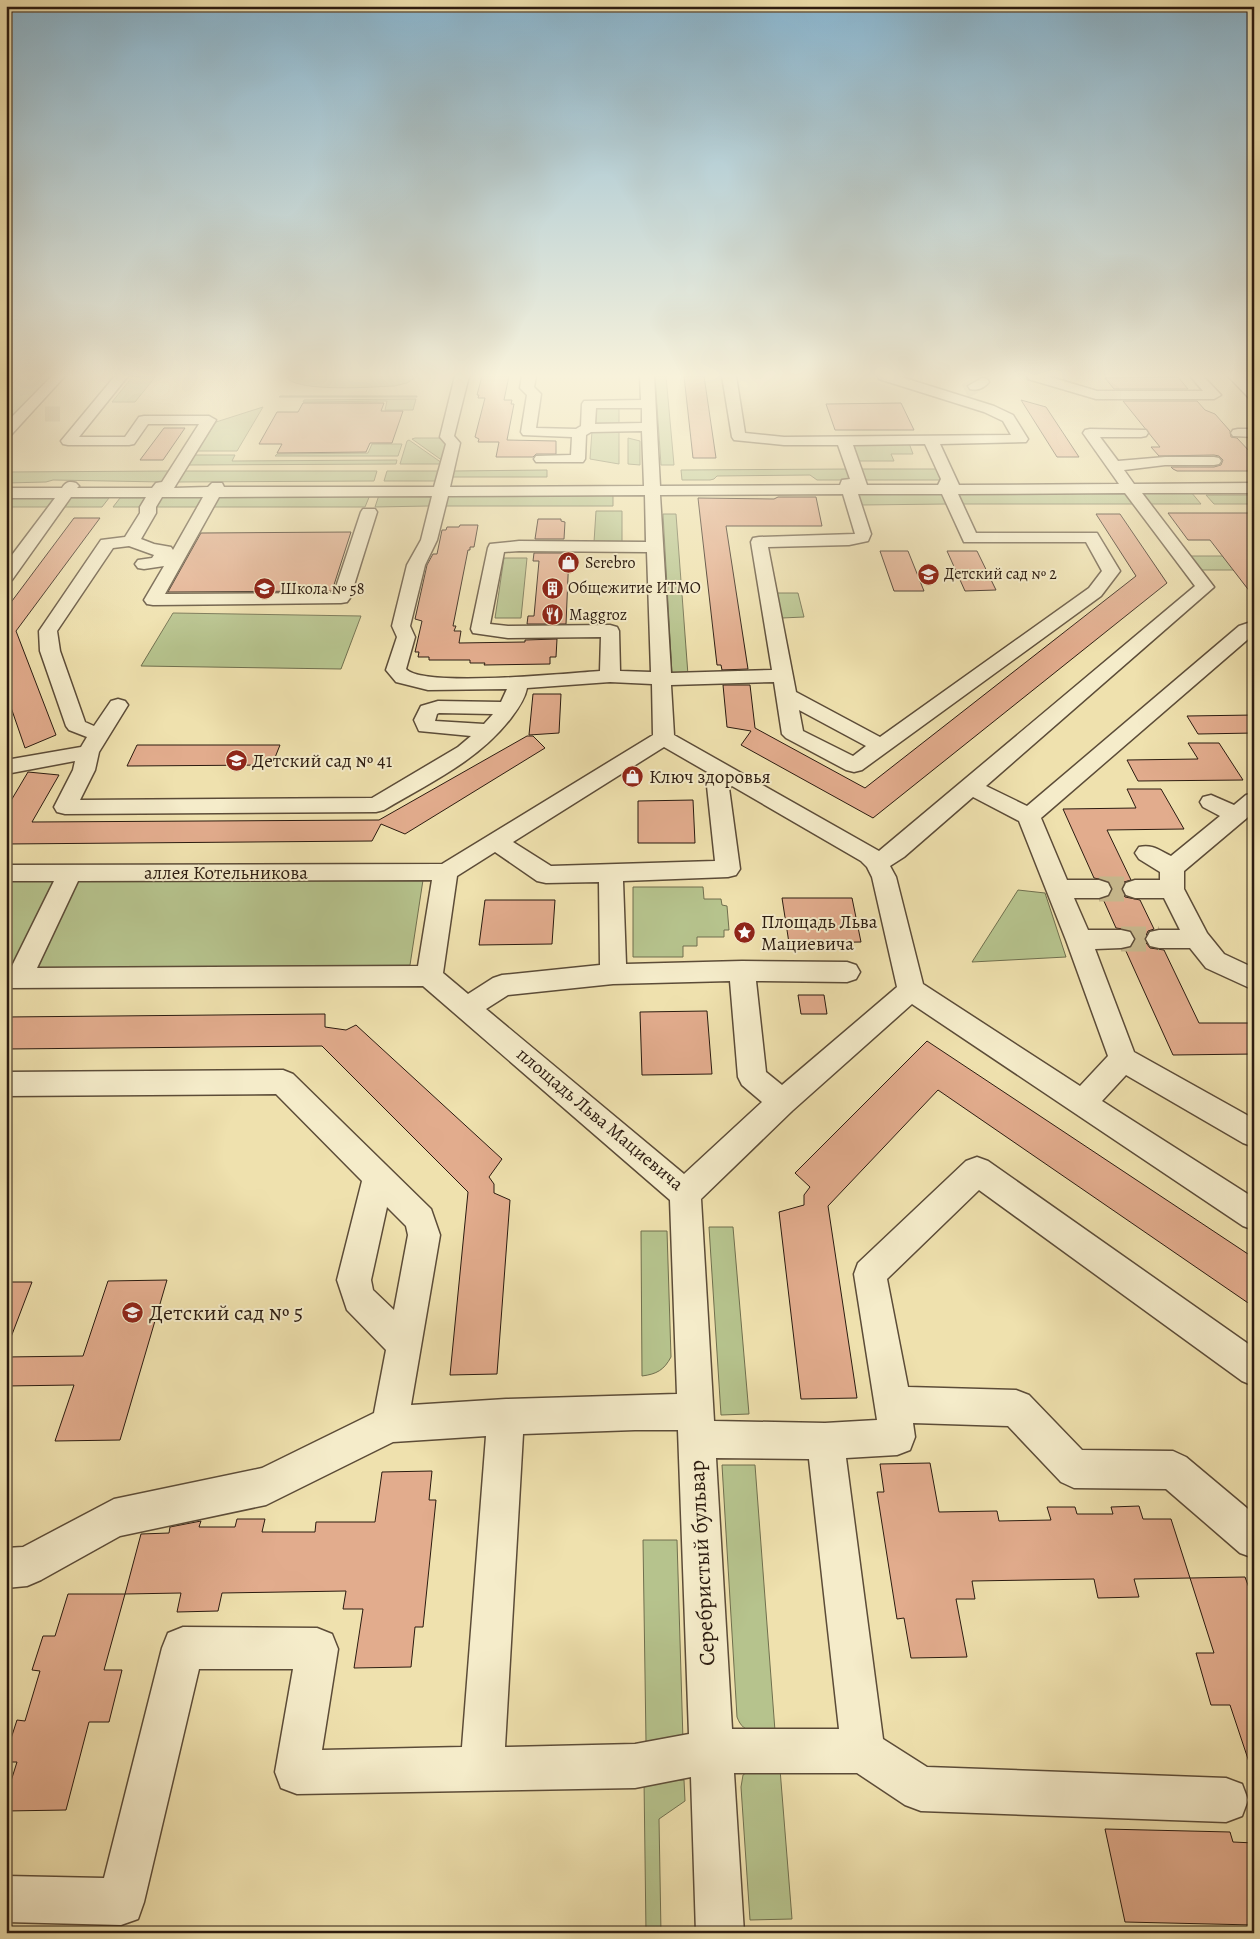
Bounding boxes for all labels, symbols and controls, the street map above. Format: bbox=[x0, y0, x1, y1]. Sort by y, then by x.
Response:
shop icon: Serebro bbox=[557, 551, 581, 575]
place label: Serebro bbox=[585, 552, 636, 574]
school or university icon: Детский сад № 2 bbox=[916, 562, 940, 586]
place label: Детский сад № 2 bbox=[944, 563, 1057, 585]
building icon: Общежитие ИТМО bbox=[540, 576, 564, 600]
school or university icon: Школа № 58 bbox=[252, 577, 276, 601]
place label: Общежитие ИТМО bbox=[568, 577, 701, 599]
place label: Школа № 58 bbox=[280, 578, 365, 600]
restaurant icon: Maggroz bbox=[541, 603, 565, 627]
place label: Maggroz bbox=[569, 604, 627, 626]
place label: Детский сад № 41 bbox=[252, 748, 393, 774]
school or university icon: Детский сад № 41 bbox=[224, 749, 248, 773]
place label: Ключ здоровья bbox=[649, 764, 771, 790]
shop icon: Ключ здоровья bbox=[621, 765, 645, 789]
street label: аллея Котельникова bbox=[144, 860, 308, 886]
place label: Площадь Льва Мациевича bbox=[761, 909, 878, 957]
place icon: Площадь Льва Мациевича bbox=[733, 921, 757, 945]
street label: площадь Льва Мациевича bbox=[511, 1041, 689, 1197]
place label: Детский сад № 5 bbox=[149, 1298, 303, 1328]
school or university icon: Детский сад № 5 bbox=[121, 1301, 145, 1325]
street label: Серебристый бульвар bbox=[682, 1459, 722, 1667]

